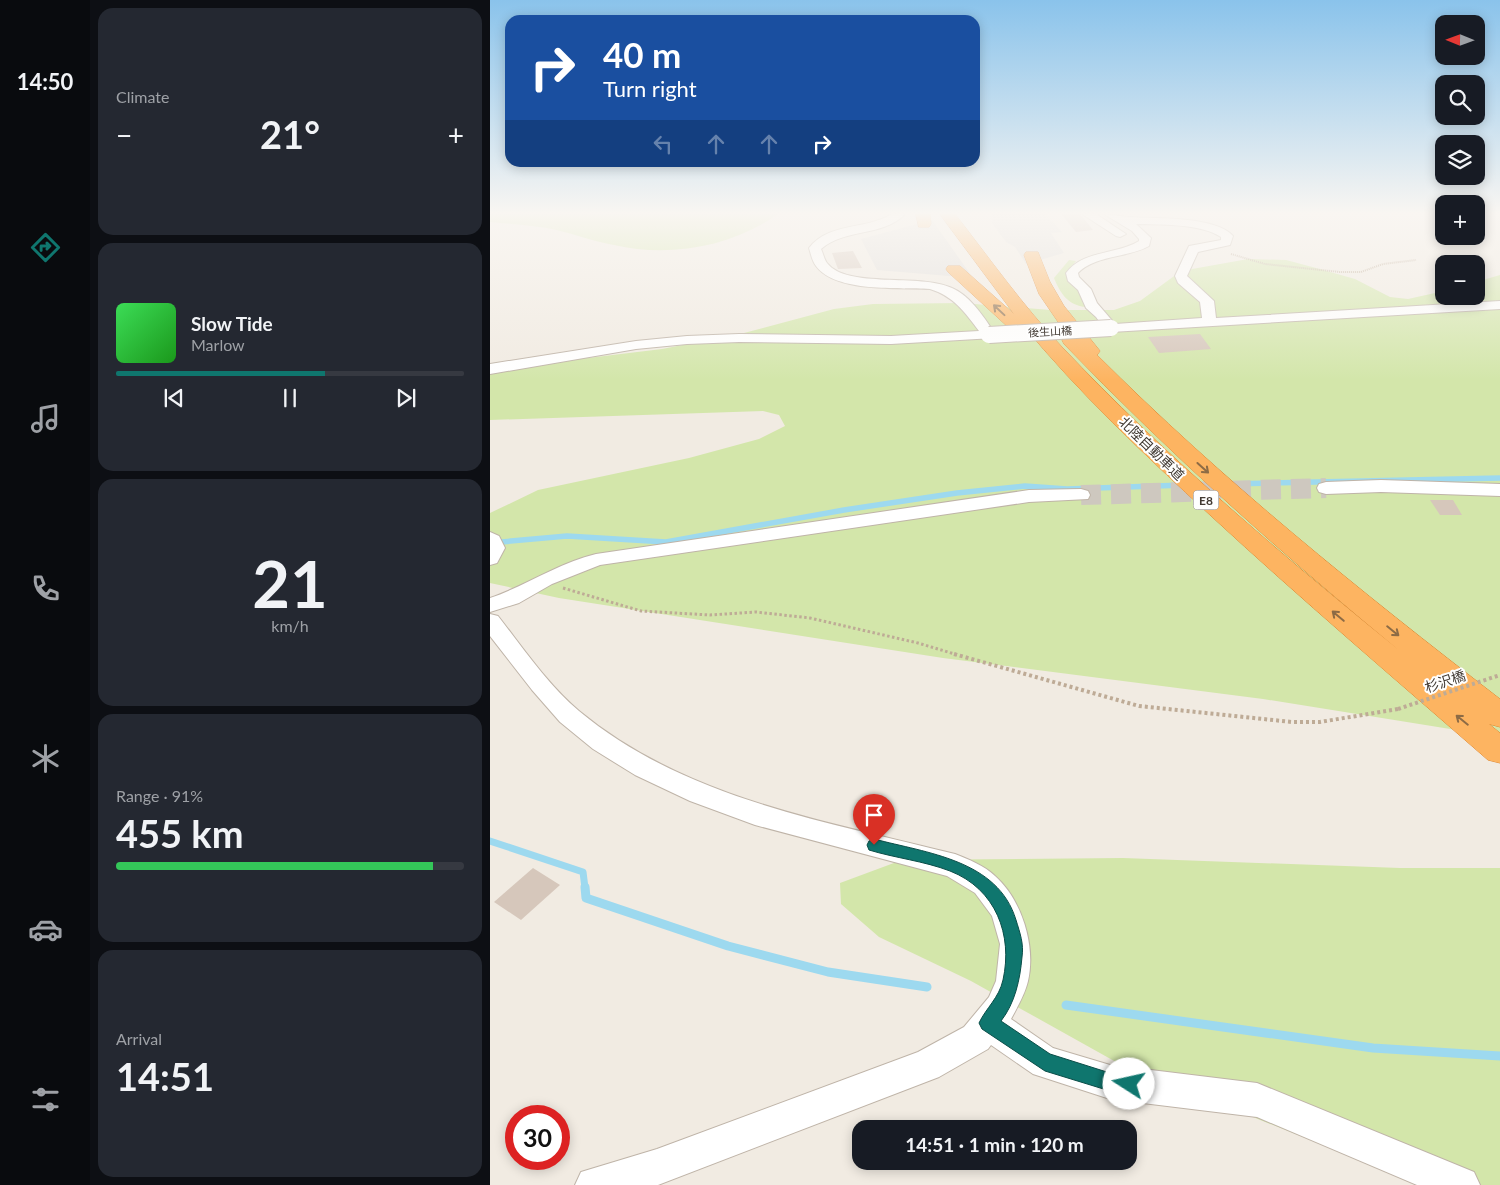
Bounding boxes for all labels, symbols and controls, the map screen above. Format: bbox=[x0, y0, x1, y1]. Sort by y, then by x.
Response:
north arrow bbox=[1435, 15, 1485, 65]
map controls bbox=[1435, 15, 1485, 305]
text: 40 m bbox=[603, 33, 681, 75]
icon: right bbox=[520, 35, 585, 100]
text: 14:50 bbox=[17, 68, 73, 95]
text: Turn right bbox=[603, 75, 697, 102]
button: search bbox=[1435, 75, 1485, 125]
text: Climate bbox=[116, 87, 169, 106]
text: 21° bbox=[260, 111, 320, 157]
text: − bbox=[116, 118, 132, 152]
text: + bbox=[448, 118, 464, 152]
icon: left bbox=[649, 130, 677, 158]
icon: ahead bbox=[702, 130, 730, 158]
icon: ahead bbox=[755, 130, 783, 158]
icon: right bbox=[808, 130, 836, 158]
button: layers bbox=[1435, 135, 1485, 185]
button: + bbox=[1435, 195, 1485, 245]
icon: directions bbox=[28, 230, 63, 265]
button: − bbox=[1435, 255, 1485, 305]
one-way arrow bbox=[993, 304, 1006, 316]
text: Slow Tide bbox=[191, 312, 273, 335]
street label: 後生山橋 bbox=[1028, 323, 1072, 339]
text: Marlow bbox=[191, 335, 245, 354]
icon: previous bbox=[160, 384, 188, 412]
icon: pause bbox=[276, 384, 304, 412]
icon: next bbox=[392, 384, 420, 412]
icon: music bbox=[28, 401, 63, 436]
street label: 北陸自動車道 bbox=[1116, 413, 1188, 483]
one-way arrow bbox=[1197, 463, 1210, 474]
road number: E8 bbox=[1194, 490, 1218, 510]
text: 21 bbox=[252, 544, 328, 622]
icon: phone bbox=[28, 571, 63, 606]
one-way arrow bbox=[1332, 610, 1345, 621]
text: km/h bbox=[271, 616, 309, 635]
one-way arrow bbox=[1387, 625, 1400, 636]
street label: 杉沢橋 bbox=[1422, 666, 1468, 696]
one-way arrow bbox=[1456, 715, 1469, 726]
icon: climate bbox=[28, 741, 63, 776]
text: Range · 91% bbox=[116, 786, 203, 805]
pin bbox=[853, 794, 895, 845]
icon: arrive bbox=[860, 801, 888, 829]
text: 455 km bbox=[116, 810, 244, 856]
icon: car bbox=[28, 912, 63, 947]
text: Arrival bbox=[116, 1029, 162, 1048]
text: 14:51 bbox=[116, 1053, 214, 1099]
position arrow bbox=[1102, 1057, 1154, 1109]
icon: filters bbox=[28, 1082, 63, 1117]
speed limit sign: 30 bbox=[505, 1105, 570, 1170]
text: 14:51 · 1 min · 120 m bbox=[905, 1133, 1084, 1156]

